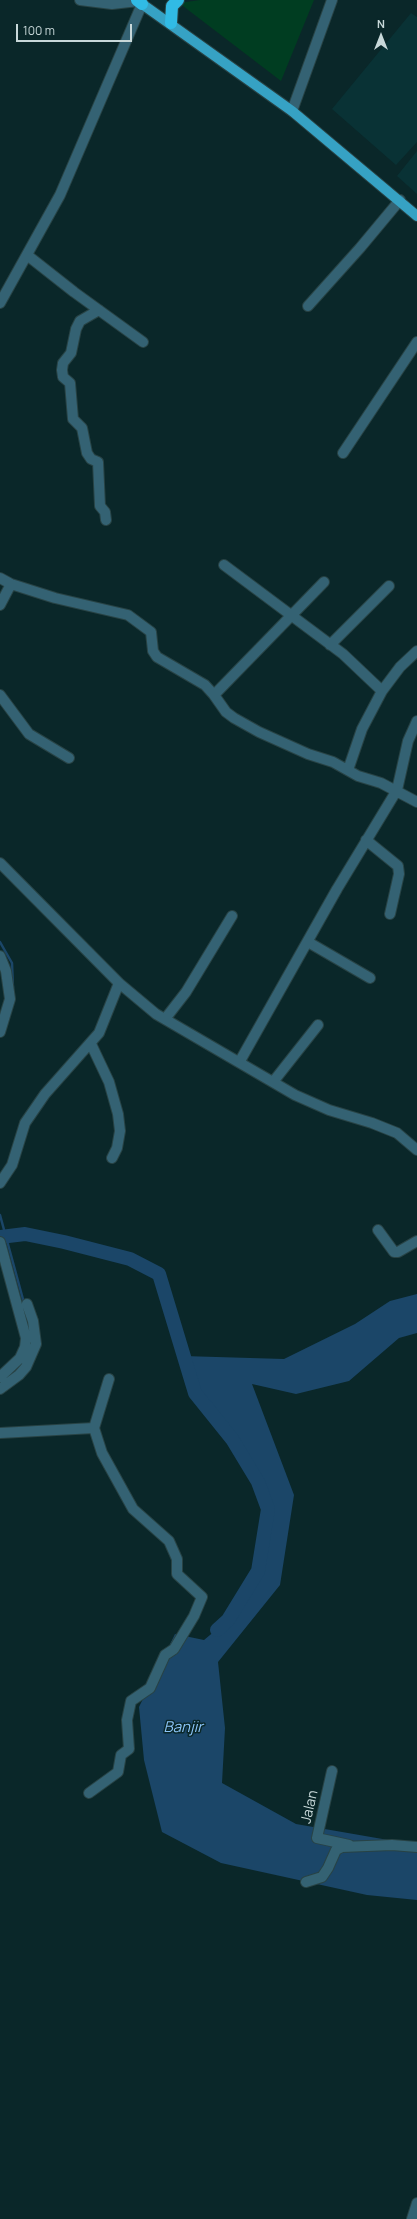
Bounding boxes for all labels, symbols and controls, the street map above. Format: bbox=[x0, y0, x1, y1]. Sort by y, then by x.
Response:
scale bar bbox=[18, 16, 134, 42]
north arrow bbox=[361, 16, 401, 56]
text: N bbox=[377, 16, 385, 31]
text: 100 m bbox=[23, 22, 55, 39]
water label: Banjir bbox=[163, 1719, 203, 1737]
street label: Jalan bbox=[298, 1789, 322, 1825]

